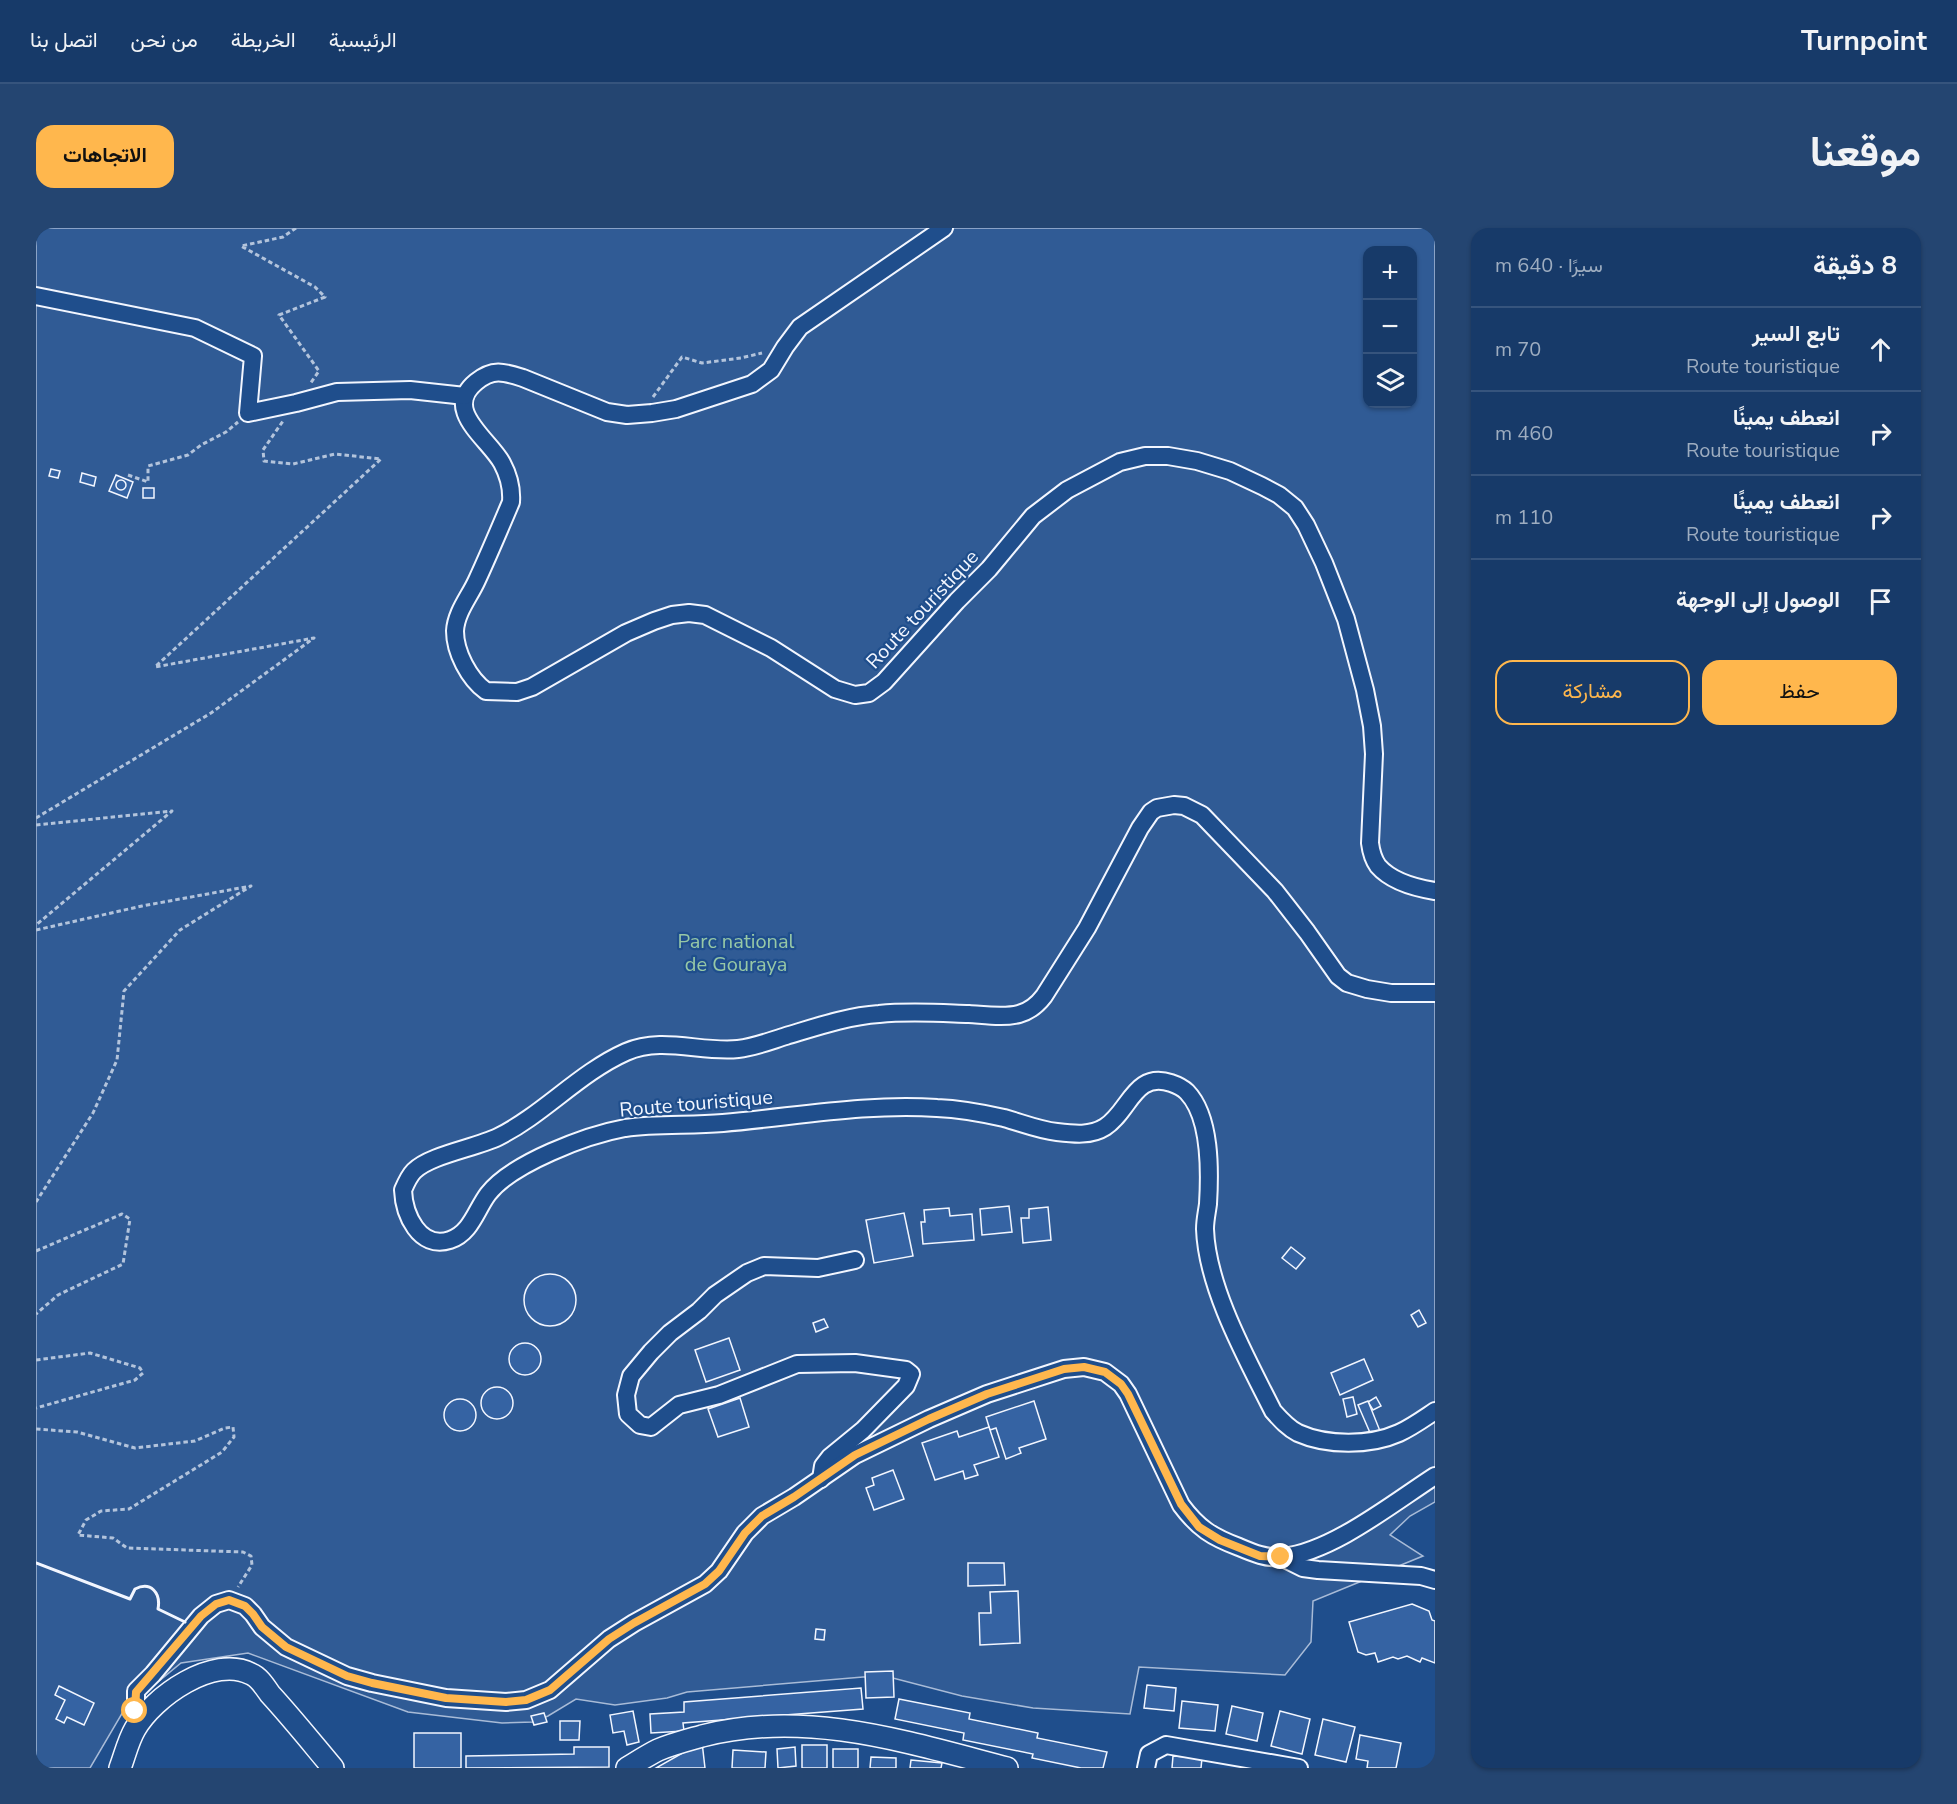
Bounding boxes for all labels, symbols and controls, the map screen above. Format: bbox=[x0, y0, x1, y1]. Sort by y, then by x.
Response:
text: Turnpoint bbox=[1801, 22, 1927, 60]
text: اتصل بنا bbox=[30, 26, 98, 54]
text: من نحن bbox=[131, 26, 198, 54]
text: الخريطة bbox=[231, 26, 296, 54]
text: الرئيسية bbox=[329, 26, 397, 54]
text: موقعنا bbox=[1810, 124, 1921, 181]
button: الاتجاهات bbox=[36, 125, 174, 188]
map controls bbox=[1363, 246, 1417, 408]
button: + bbox=[1363, 246, 1417, 300]
text: 8 دقيقة bbox=[1813, 248, 1897, 283]
text: سيرًا · 640 m bbox=[1495, 252, 1603, 279]
button: − bbox=[1363, 300, 1417, 354]
text: تابع السير bbox=[1752, 319, 1840, 349]
icon: ahead bbox=[1864, 333, 1897, 366]
text: 70 m bbox=[1495, 336, 1541, 363]
text: Route touristique bbox=[1686, 353, 1840, 380]
button: layers bbox=[1363, 354, 1417, 408]
text: انعطف يمينًا bbox=[1733, 403, 1840, 433]
icon: right bbox=[1864, 417, 1897, 450]
text: 460 m bbox=[1495, 420, 1553, 447]
text: Route touristique bbox=[1686, 437, 1840, 464]
text: انعطف يمينًا bbox=[1733, 487, 1840, 517]
icon: right bbox=[1864, 501, 1897, 534]
text: 110 m bbox=[1495, 504, 1553, 531]
text: Route touristique bbox=[1686, 521, 1840, 548]
street label: Route touristique bbox=[860, 544, 985, 675]
text: الوصول إلى الوجهة bbox=[1676, 585, 1840, 615]
icon: arrive bbox=[1864, 585, 1897, 618]
button: مشاركة bbox=[1495, 660, 1690, 725]
button: حفظ bbox=[1702, 660, 1897, 725]
park label: Parc national de Gouraya bbox=[678, 928, 794, 978]
street label: Route touristique bbox=[618, 1083, 774, 1124]
route end bbox=[1267, 1543, 1293, 1569]
route start bbox=[121, 1697, 147, 1723]

